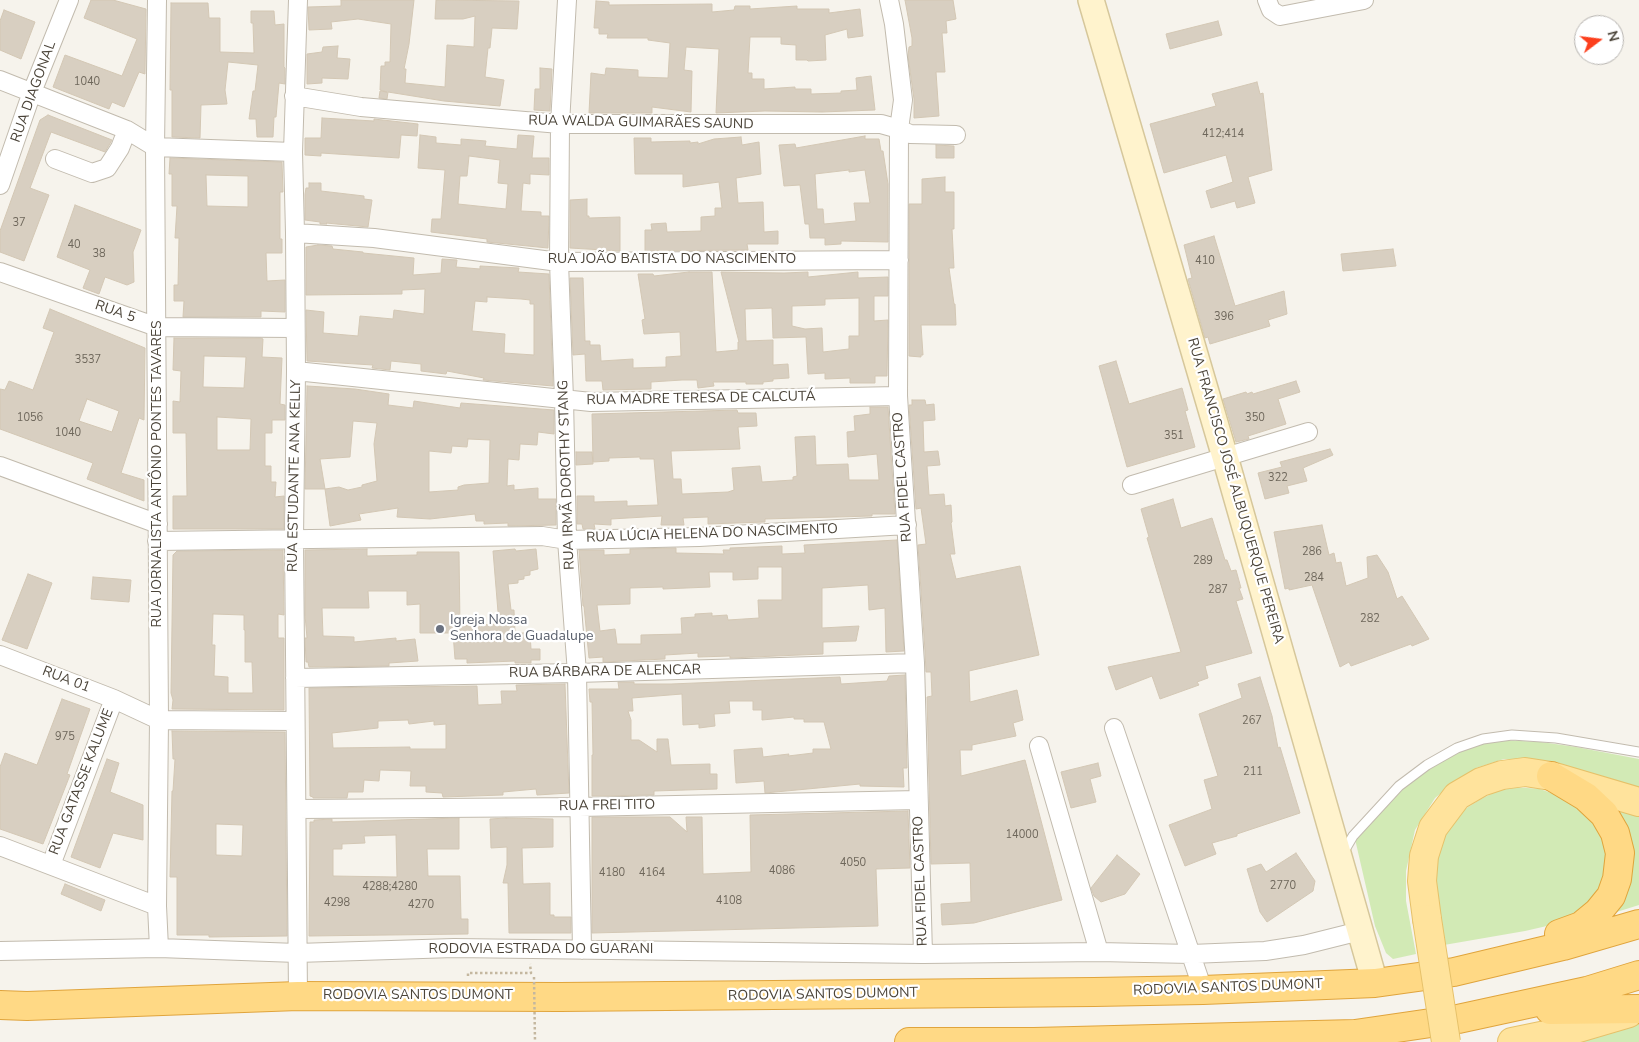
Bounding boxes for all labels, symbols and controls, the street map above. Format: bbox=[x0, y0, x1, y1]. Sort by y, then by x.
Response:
north arrow bbox=[1574, 15, 1624, 65]
text: N bbox=[1602, 29, 1624, 44]
street label: RUA DIAGONAL bbox=[8, 39, 60, 145]
house number: 1040 bbox=[74, 75, 100, 89]
street label: RUA WALDA GUIMARÃES SAUND bbox=[528, 113, 754, 133]
house number: 412;414 bbox=[1202, 127, 1244, 141]
house number: 37 bbox=[12, 216, 26, 230]
house number: 40 bbox=[67, 238, 81, 252]
house number: 38 bbox=[92, 247, 106, 261]
street label: RUA JOÃO BATISTA DO NASCIMENTO bbox=[548, 252, 796, 268]
house number: 410 bbox=[1195, 254, 1215, 268]
street label: RUA 5 bbox=[93, 297, 137, 327]
house number: 396 bbox=[1214, 310, 1234, 324]
street label: RUA JORNALISTA ANTÔNIO PONTES TAVARES bbox=[150, 320, 166, 628]
street label: RUA FRANCISCO JOSÉ ALBUQUERQUE PEREIRA bbox=[1183, 336, 1287, 646]
house number: 3537 bbox=[75, 353, 101, 367]
street label: RUA ESTUDANTE ANA KELLY bbox=[285, 380, 305, 572]
street label: RUA IRMÃ DOROTHY STANG bbox=[555, 380, 579, 570]
street label: RUA MADRE TERESA DE CALCUTÁ bbox=[586, 389, 816, 409]
house number: 1056 bbox=[17, 411, 43, 425]
street label: RUA FIDEL CASTRO bbox=[890, 411, 916, 543]
house number: 350 bbox=[1245, 411, 1265, 425]
house number: 1040 bbox=[55, 426, 81, 440]
house number: 351 bbox=[1164, 429, 1184, 443]
house number: 322 bbox=[1268, 471, 1288, 485]
street label: RUA LÚCIA HELENA DO NASCIMENTO bbox=[586, 521, 838, 547]
house number: 286 bbox=[1302, 545, 1322, 559]
house number: 289 bbox=[1193, 554, 1213, 568]
house number: 284 bbox=[1304, 571, 1324, 585]
house number: 287 bbox=[1208, 583, 1228, 597]
house number: 282 bbox=[1360, 612, 1380, 626]
place label: Igreja Nossa Senhora de Guadalupe bbox=[450, 613, 594, 646]
marker: Igreja Nossa Senhora de Guadalupe bbox=[434, 623, 446, 635]
street label: RUA BÁRBARA DE ALENCAR bbox=[509, 662, 701, 682]
street label: RUA 01 bbox=[40, 663, 92, 697]
street label: RUA GATASSE KALUME bbox=[46, 707, 118, 857]
house number: 267 bbox=[1242, 714, 1262, 728]
house number: 975 bbox=[55, 730, 75, 744]
house number: 211 bbox=[1243, 765, 1263, 779]
street label: RUA FREI TITO bbox=[559, 797, 655, 815]
street label: RUA FIDEL CASTRO bbox=[910, 816, 932, 946]
house number: 14000 bbox=[1006, 828, 1038, 842]
house number: 4050 bbox=[840, 856, 866, 870]
house number: 4086 bbox=[769, 864, 795, 878]
house number: 4180 bbox=[599, 866, 625, 880]
house number: 4164 bbox=[639, 866, 665, 880]
house number: 2770 bbox=[1270, 879, 1296, 893]
house number: 4288;4280 bbox=[362, 880, 418, 894]
house number: 4108 bbox=[716, 894, 742, 908]
house number: 4298 bbox=[324, 896, 350, 910]
house number: 4270 bbox=[408, 898, 434, 912]
street label: RODOVIA ESTRADA DO GUARANI bbox=[429, 942, 653, 958]
street label: RODOVIA SANTOS DUMONT bbox=[1133, 976, 1323, 1000]
street label: RODOVIA SANTOS DUMONT bbox=[728, 985, 918, 1005]
street label: RODOVIA SANTOS DUMONT bbox=[323, 988, 513, 1004]

